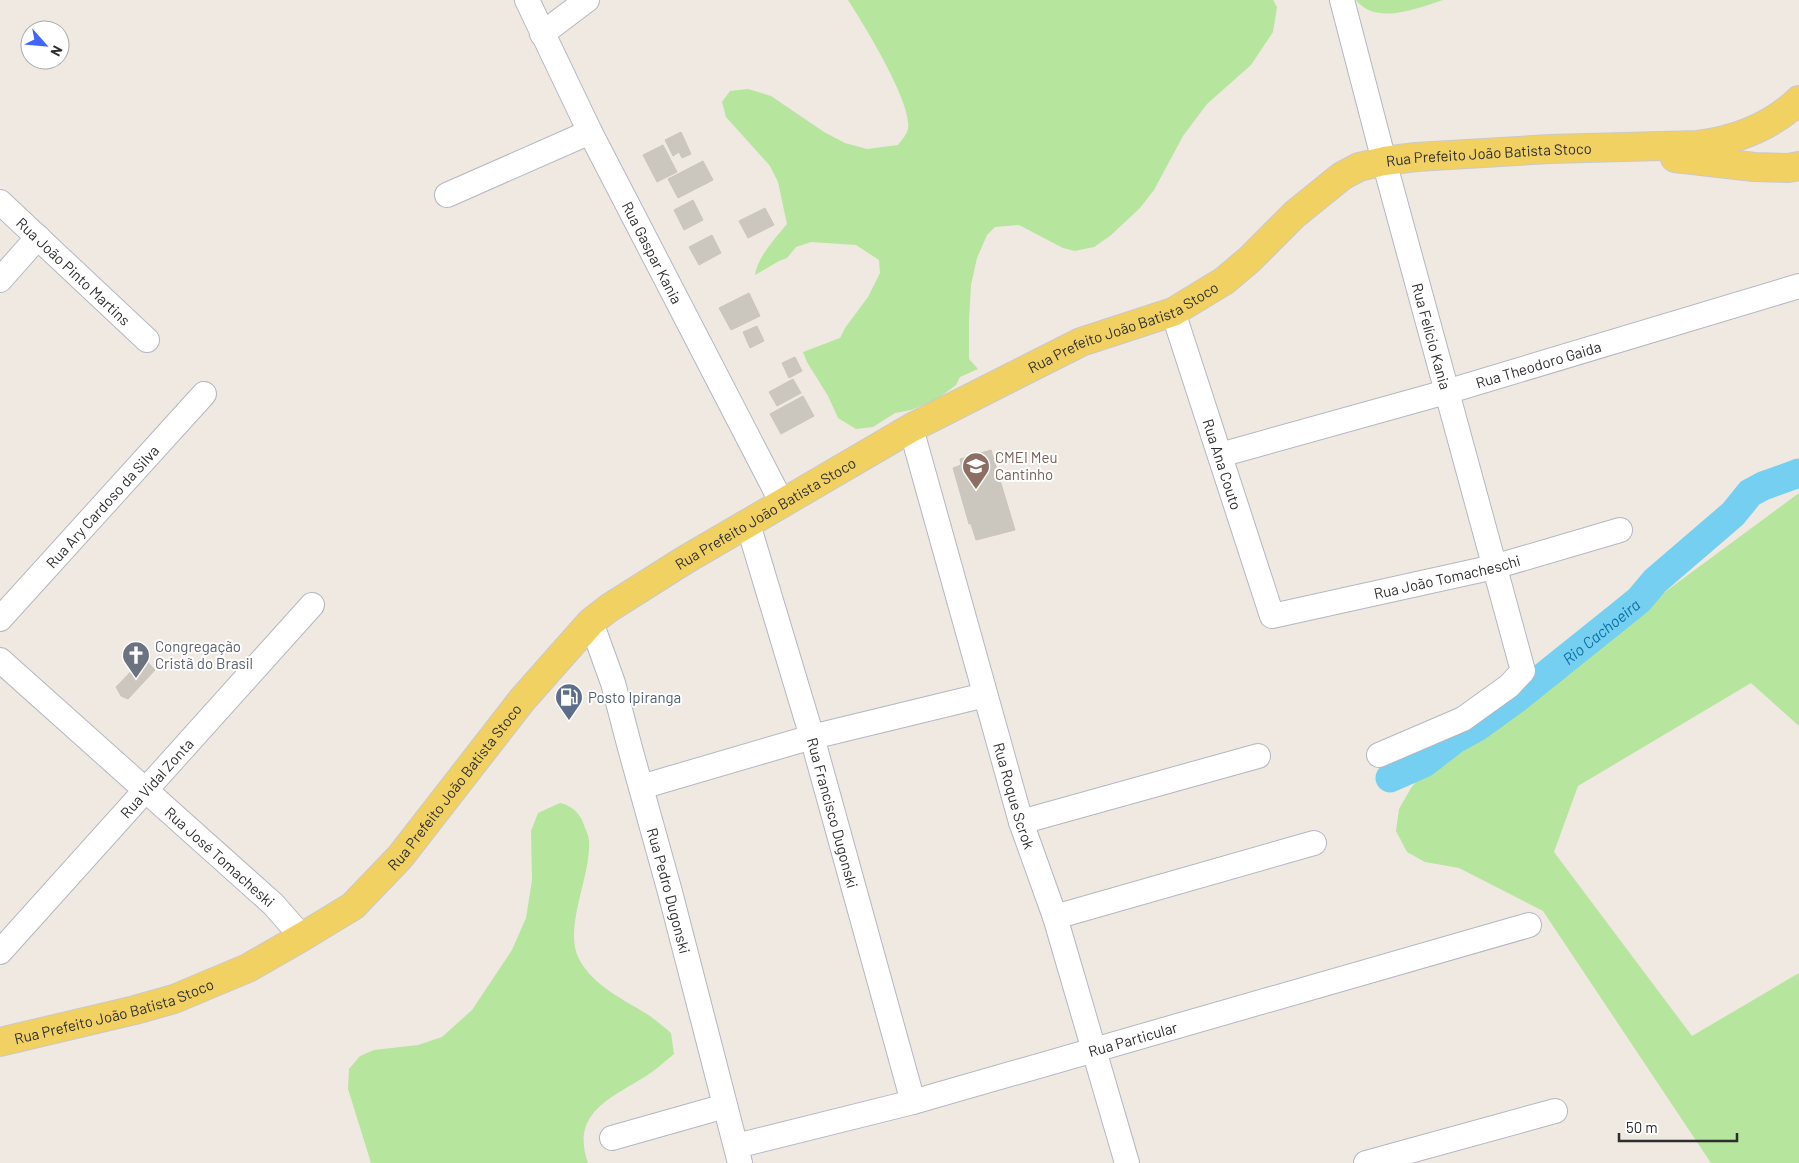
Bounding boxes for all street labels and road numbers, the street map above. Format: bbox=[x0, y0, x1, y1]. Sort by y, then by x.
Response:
street label: Rua Prefeito João Batista Stoco bbox=[1385, 139, 1592, 170]
street label: Rua Gaspar Kania bbox=[618, 198, 686, 307]
street label: Rua João Pinto Martins bbox=[13, 213, 134, 329]
street label: Rua Prefeito João Batista Stoco bbox=[1025, 278, 1221, 376]
street label: Rua Felício Kania bbox=[1409, 281, 1455, 392]
street label: Rua Theodoro Gaida bbox=[1473, 337, 1603, 392]
street label: Rua Ana Couto bbox=[1199, 416, 1246, 512]
street label: Rua Ary Cardoso da Silva bbox=[42, 441, 162, 571]
street label: Rua Prefeito João Batista Stoco bbox=[672, 453, 859, 573]
street label: Rua João Tomacheschi bbox=[1372, 551, 1522, 602]
street label: Rua Prefeito João Batista Stoco bbox=[383, 700, 525, 874]
street label: Rua Vidal Zonta bbox=[116, 735, 197, 821]
street label: Rua Francisco Dugonski bbox=[804, 736, 862, 890]
street label: Rua Roque Scrok bbox=[990, 740, 1039, 852]
street label: Rua José Tomacheski bbox=[161, 803, 279, 910]
street label: Rua Pedro Dugonski bbox=[644, 826, 695, 955]
street label: Rua Prefeito João Batista Stoco bbox=[12, 975, 216, 1047]
street label: Rua Particular bbox=[1086, 1017, 1180, 1060]

